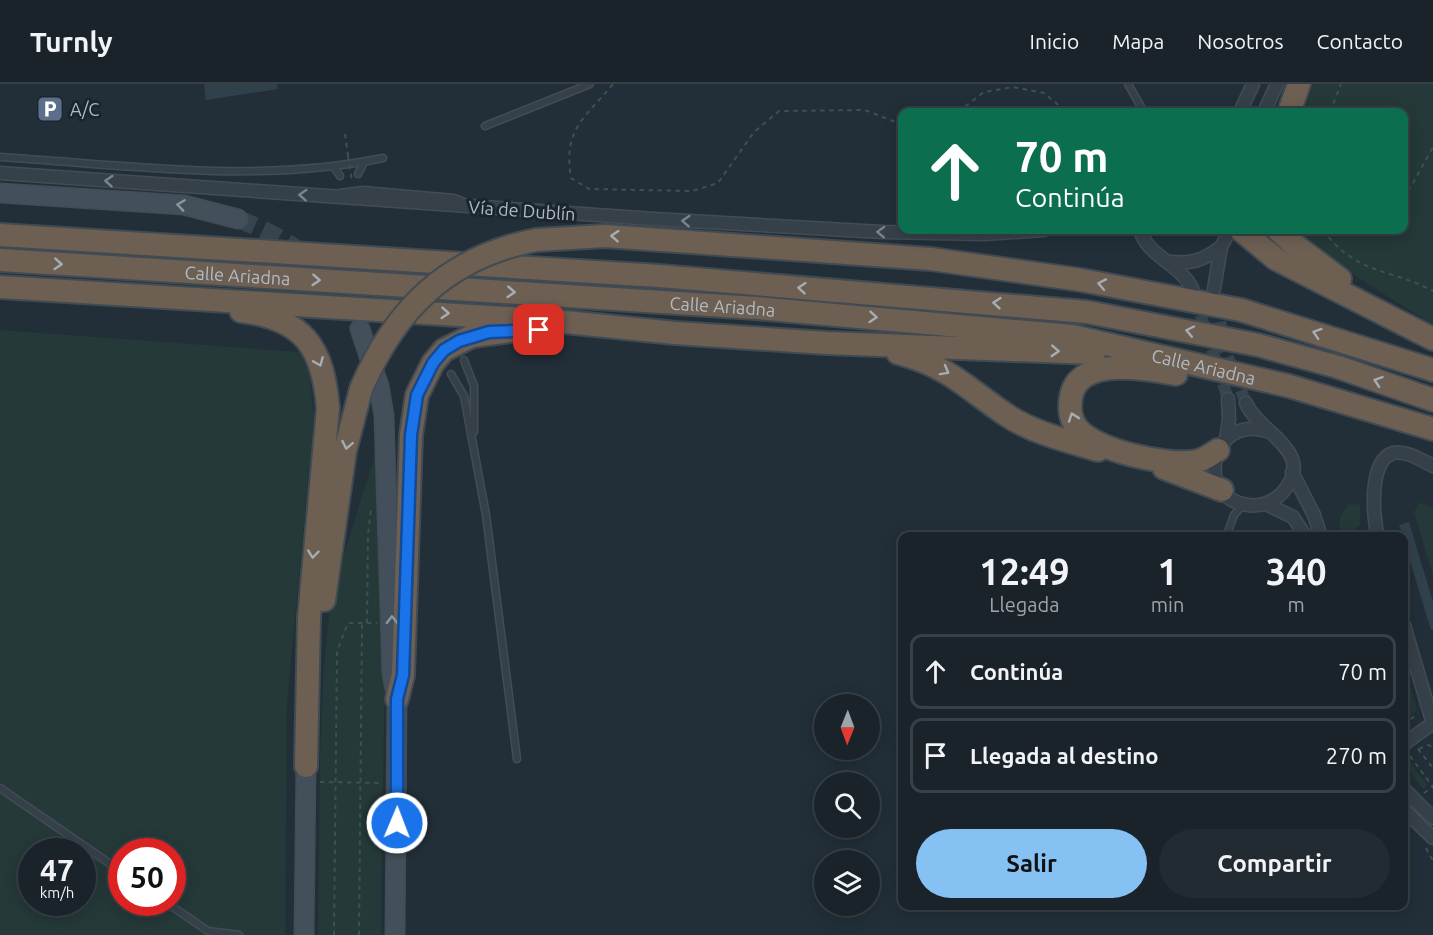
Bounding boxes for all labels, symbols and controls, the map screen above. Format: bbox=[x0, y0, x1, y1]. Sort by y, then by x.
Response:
text: Turnly bbox=[30, 26, 113, 57]
text: Inicio bbox=[1030, 29, 1079, 53]
text: Mapa bbox=[1112, 29, 1164, 53]
text: Nosotros bbox=[1197, 29, 1284, 53]
text: Contacto bbox=[1317, 29, 1403, 53]
parking icon: A/C bbox=[35, 94, 65, 124]
place label: A/C bbox=[70, 99, 99, 119]
icon: ahead bbox=[916, 132, 994, 210]
text: 70 m bbox=[1015, 133, 1109, 180]
one-way arrow bbox=[104, 174, 113, 187]
text: Continúa bbox=[1015, 182, 1125, 212]
one-way arrow bbox=[298, 189, 308, 202]
street label: Vía de Dublín bbox=[468, 196, 576, 224]
one-way arrow bbox=[177, 199, 186, 212]
one-way arrow bbox=[682, 215, 691, 228]
one-way arrow bbox=[876, 226, 885, 238]
one-way arrow bbox=[611, 230, 620, 243]
one-way arrow bbox=[54, 258, 63, 271]
street label: Calle Ariadna bbox=[184, 262, 291, 288]
one-way arrow bbox=[311, 273, 320, 286]
one-way arrow bbox=[1097, 278, 1107, 291]
one-way arrow bbox=[798, 282, 807, 295]
one-way arrow bbox=[506, 285, 515, 298]
street label: Calle Ariadna bbox=[669, 293, 776, 320]
one-way arrow bbox=[992, 297, 1001, 310]
pin bbox=[513, 304, 564, 355]
one-way arrow bbox=[441, 307, 450, 320]
one-way arrow bbox=[868, 311, 877, 324]
icon: arrive bbox=[522, 313, 555, 346]
one-way arrow bbox=[1185, 325, 1195, 338]
one-way arrow bbox=[1312, 328, 1323, 340]
one-way arrow bbox=[1050, 344, 1059, 357]
street label: Calle Ariadna bbox=[1150, 345, 1258, 388]
one-way arrow bbox=[312, 355, 324, 366]
one-way arrow bbox=[939, 364, 949, 375]
one-way arrow bbox=[1373, 375, 1384, 388]
one-way arrow bbox=[1068, 412, 1080, 423]
one-way arrow bbox=[341, 440, 354, 450]
one-way arrow bbox=[307, 550, 320, 559]
text: 12:49 bbox=[979, 551, 1069, 592]
text: 1 bbox=[1157, 551, 1178, 592]
text: 340 bbox=[1266, 551, 1327, 592]
text: Llegada bbox=[989, 593, 1060, 616]
text: min bbox=[1151, 593, 1184, 616]
text: m bbox=[1288, 593, 1305, 616]
one-way arrow bbox=[386, 616, 398, 625]
icon: ahead bbox=[919, 655, 952, 688]
text: Continúa bbox=[970, 659, 1063, 684]
text: 70 m bbox=[1338, 659, 1387, 684]
north arrow bbox=[814, 694, 880, 760]
map controls bbox=[814, 694, 880, 916]
icon: arrive bbox=[919, 739, 952, 772]
text: Llegada al destino bbox=[970, 743, 1158, 768]
text: 270 m bbox=[1326, 743, 1387, 768]
button: search bbox=[814, 772, 880, 838]
position arrow bbox=[365, 791, 429, 855]
button: Salir bbox=[916, 829, 1147, 898]
button: Compartir bbox=[1159, 829, 1390, 898]
speed limit sign: 50 bbox=[108, 838, 186, 916]
button: layers bbox=[814, 850, 880, 916]
text: 47 bbox=[40, 853, 74, 887]
text: km/h bbox=[40, 884, 74, 901]

